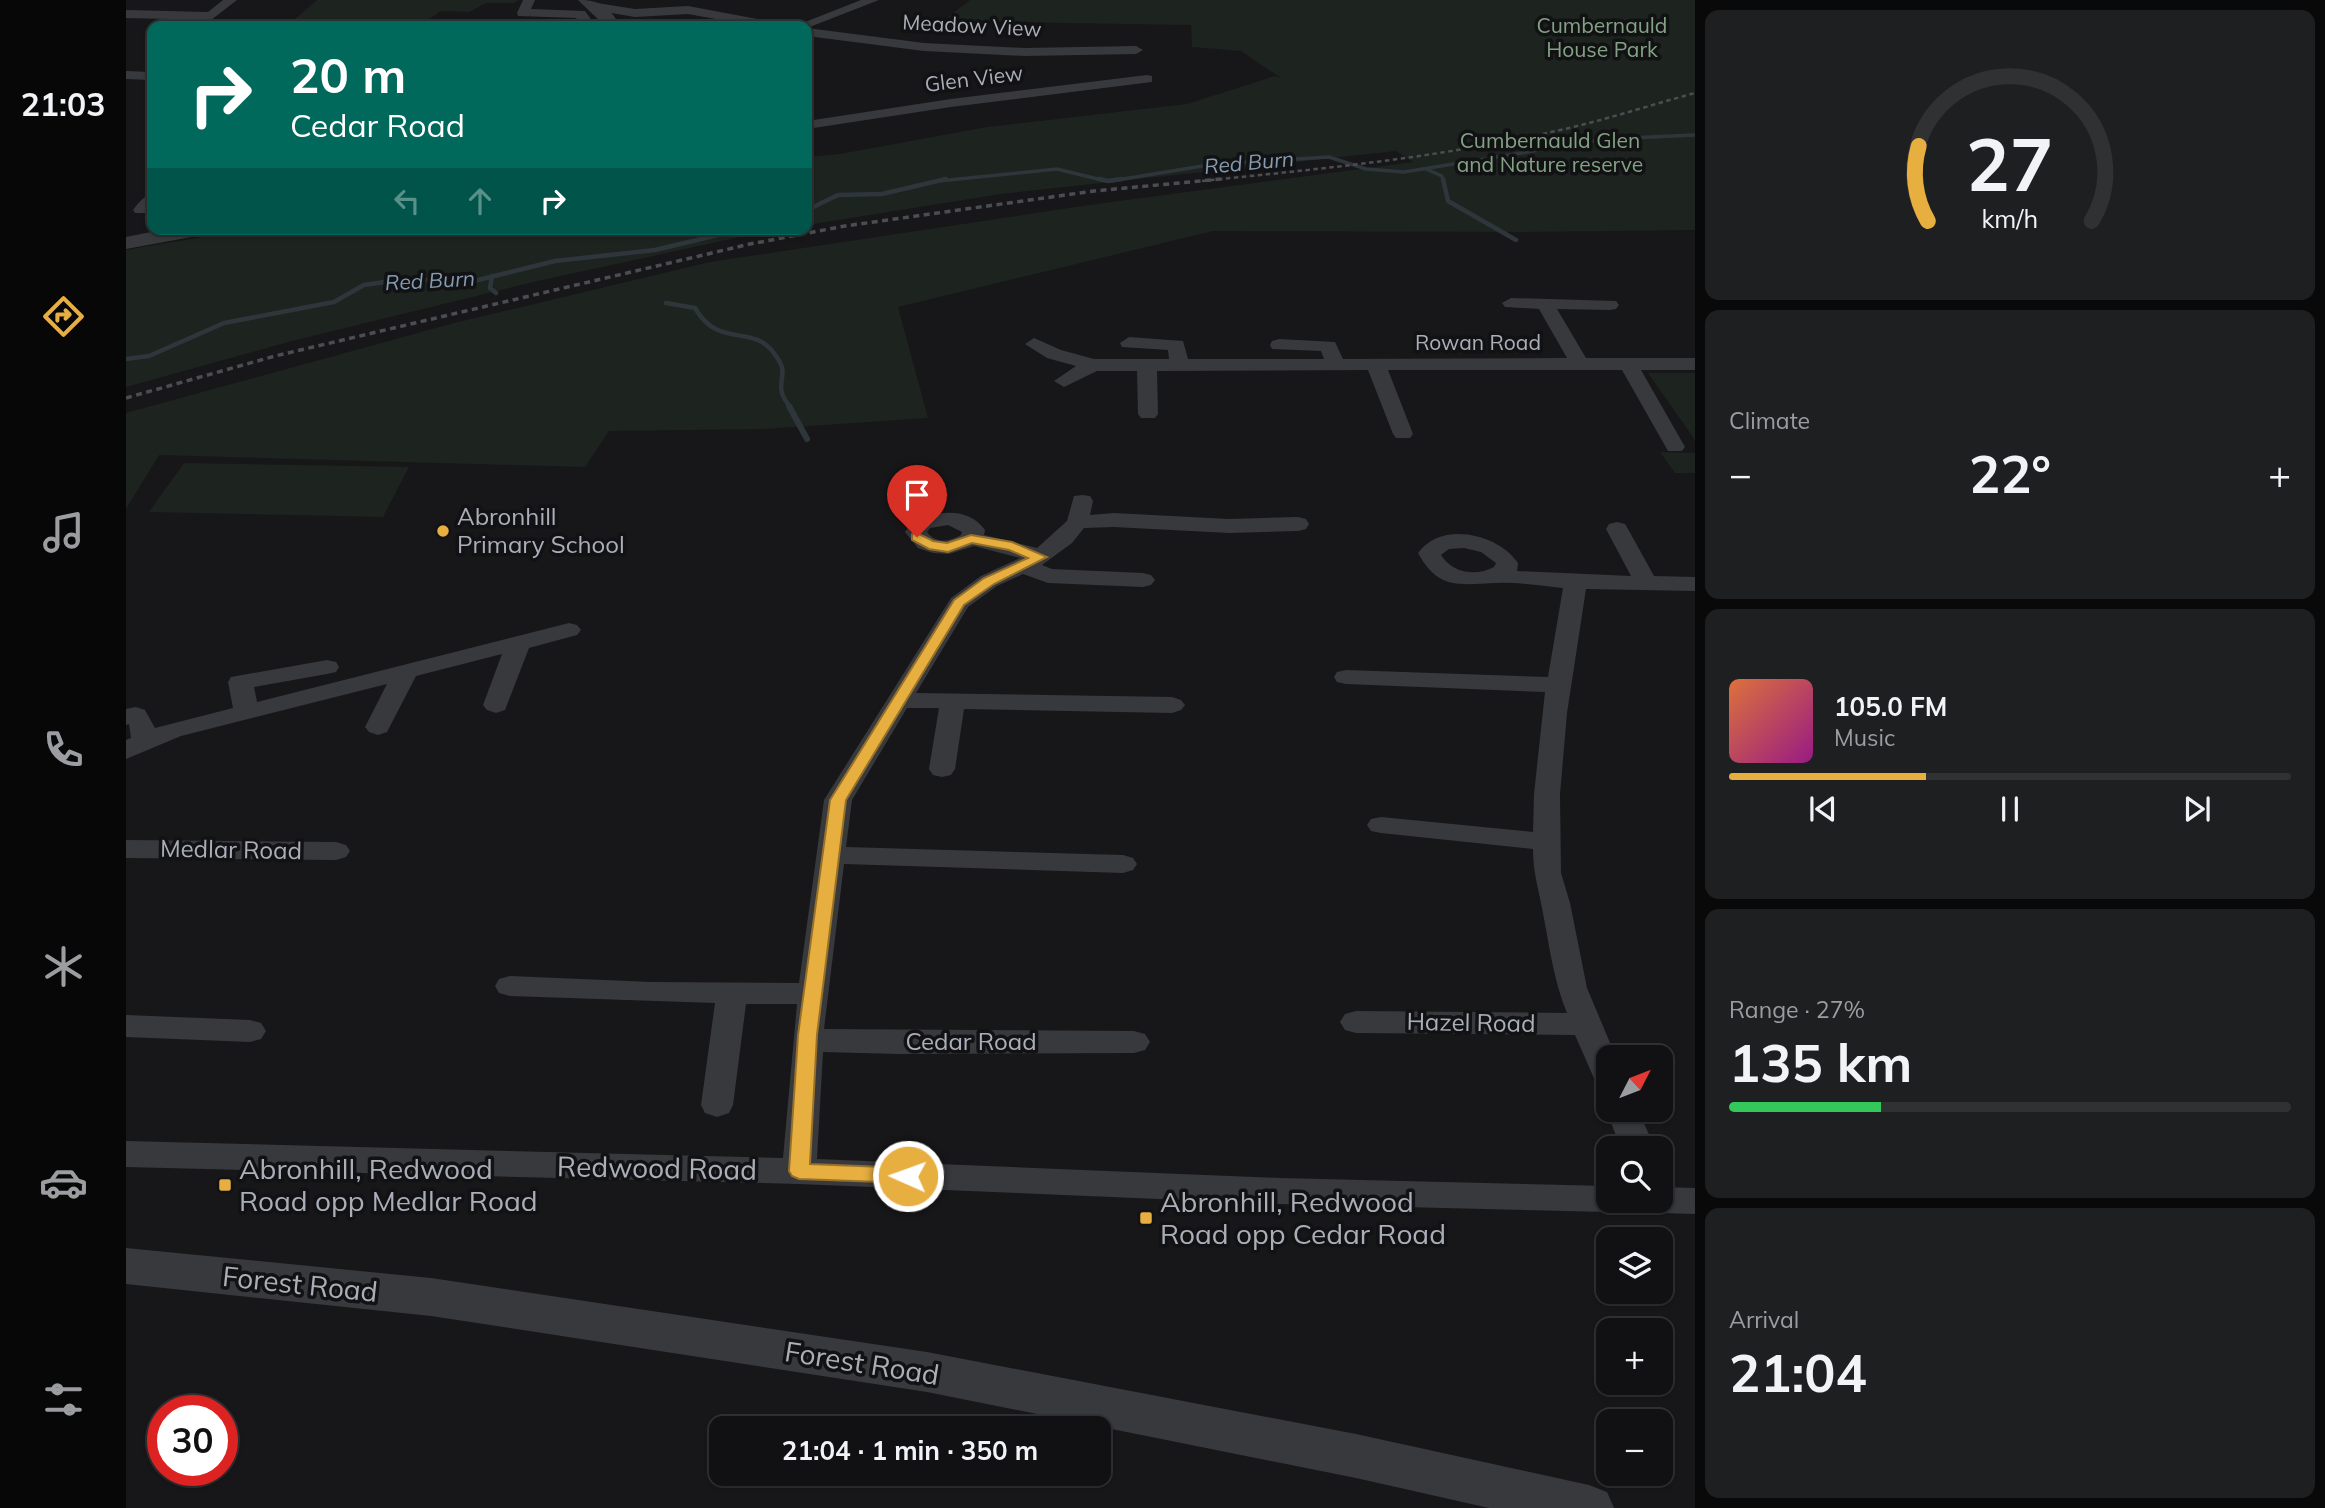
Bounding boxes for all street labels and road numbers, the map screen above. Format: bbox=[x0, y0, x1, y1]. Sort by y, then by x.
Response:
street label: Meadow View bbox=[902, 8, 1042, 42]
street label: Glen View bbox=[923, 59, 1024, 97]
street label: Rowan Road bbox=[1415, 329, 1541, 355]
street label: Medlar Road bbox=[160, 833, 302, 865]
street label: Hazel Road bbox=[1406, 1006, 1536, 1038]
street label: Cedar Road bbox=[905, 1026, 1037, 1056]
street label: Redwood Road bbox=[557, 1148, 757, 1187]
street label: Forest Road bbox=[221, 1258, 379, 1309]
street label: Forest Road bbox=[782, 1333, 942, 1392]

